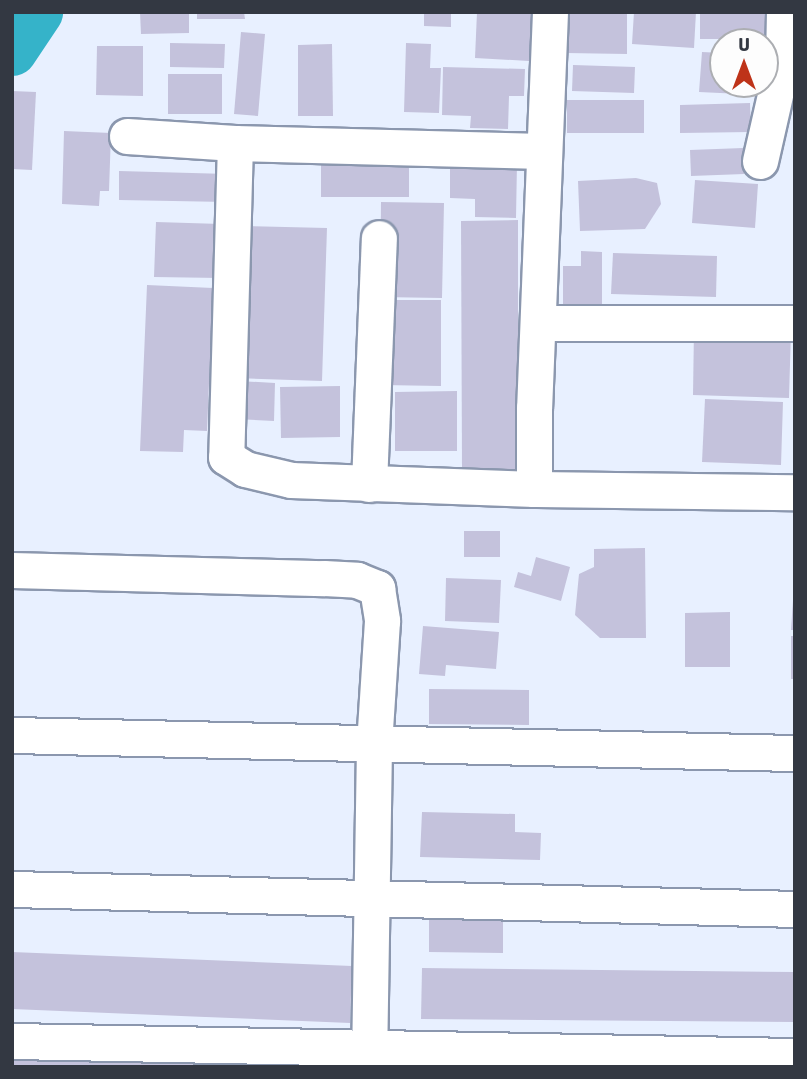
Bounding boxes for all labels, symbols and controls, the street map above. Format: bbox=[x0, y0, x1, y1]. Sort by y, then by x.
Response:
north arrow bbox=[709, 28, 779, 98]
text: U bbox=[738, 33, 750, 55]

